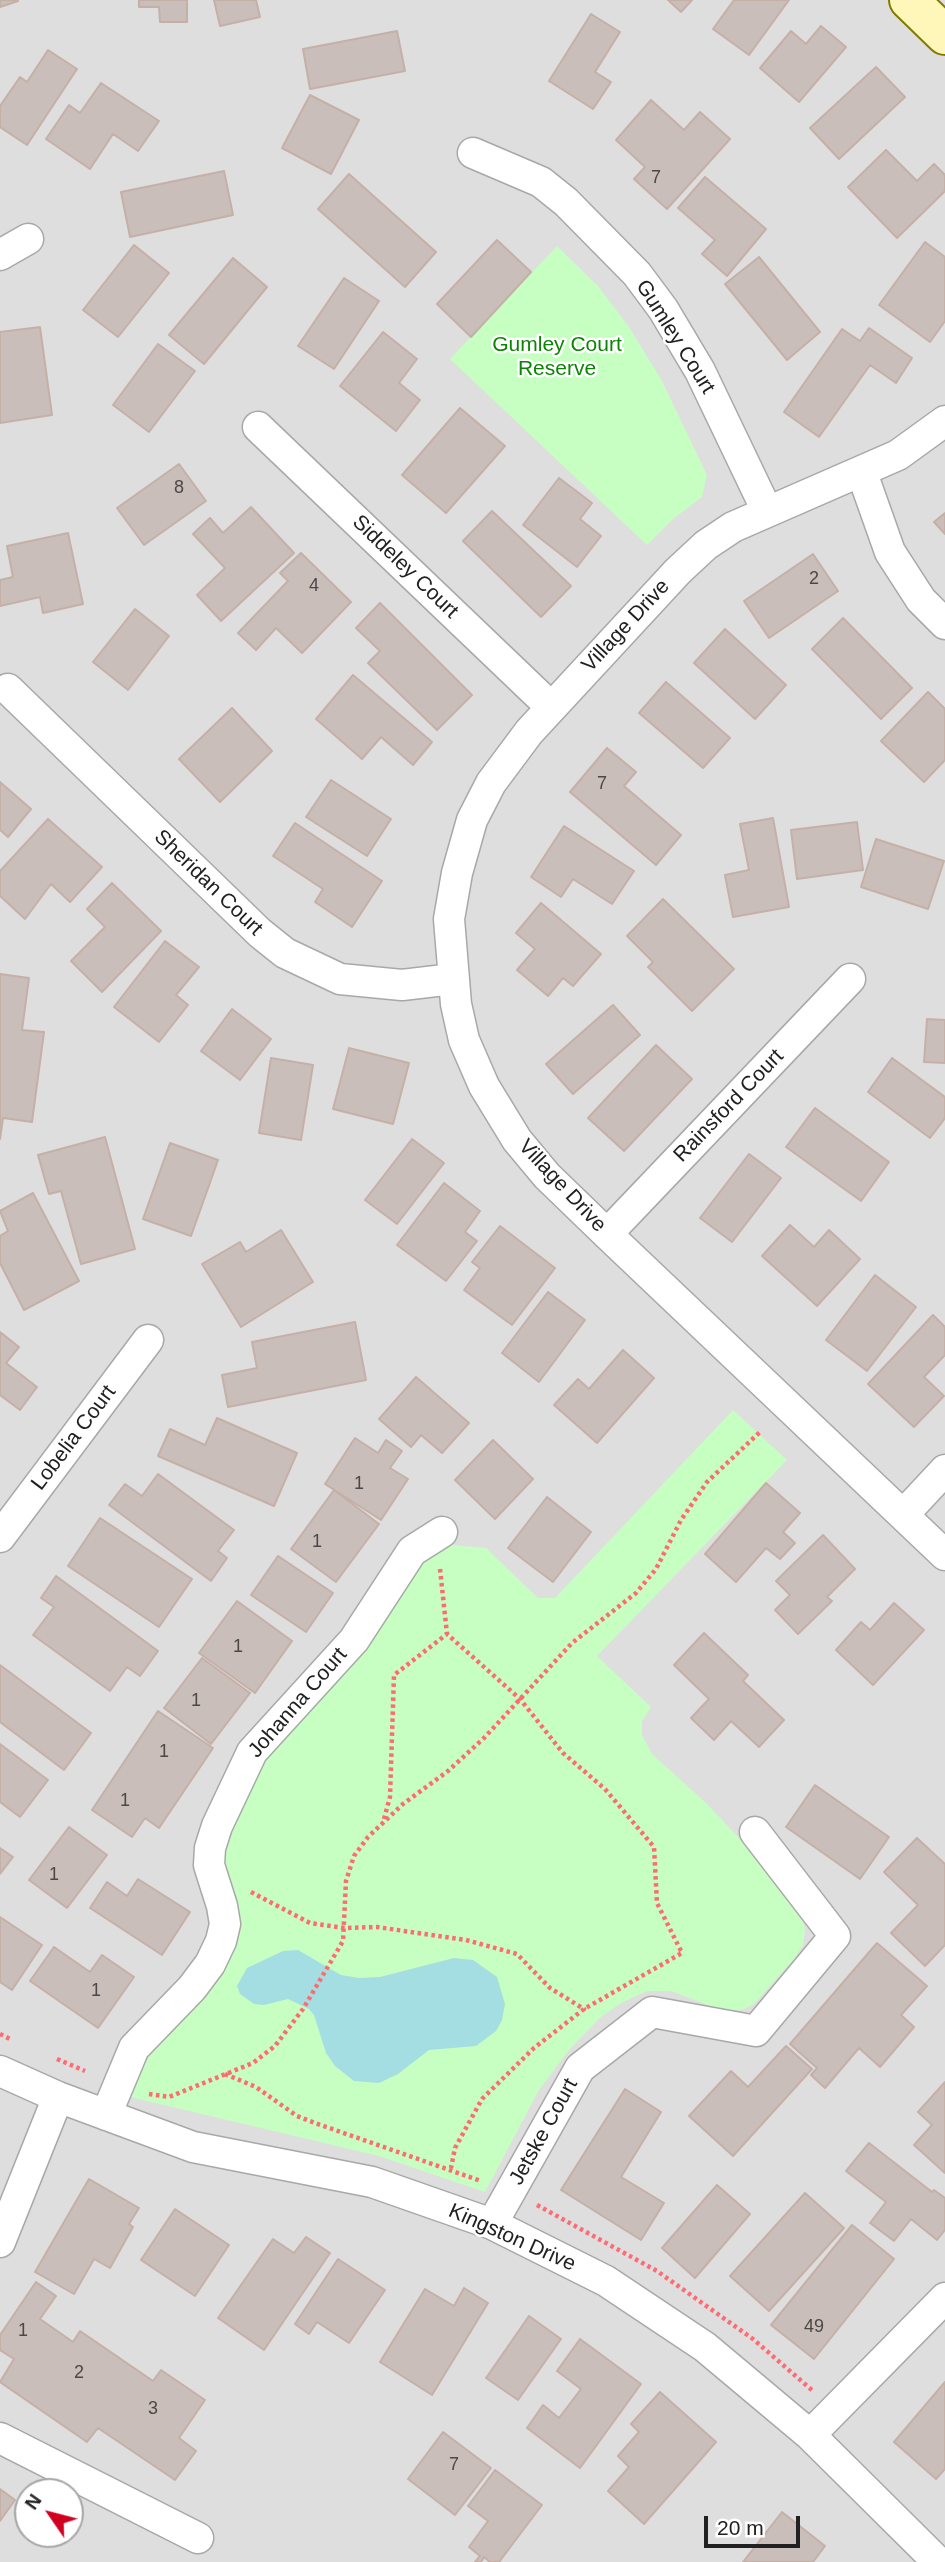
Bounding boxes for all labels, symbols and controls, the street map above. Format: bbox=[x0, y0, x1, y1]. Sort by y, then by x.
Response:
house number: 7 bbox=[651, 167, 661, 189]
street label: Gumley Court bbox=[630, 275, 720, 399]
park label: Gumley Court Reserve bbox=[492, 332, 622, 382]
house number: 8 bbox=[174, 477, 184, 499]
street label: Siddeley Court bbox=[347, 510, 463, 624]
house number: 2 bbox=[809, 568, 819, 590]
street label: Village Drive bbox=[577, 574, 675, 678]
house number: 4 bbox=[309, 575, 319, 597]
house number: 7 bbox=[597, 773, 607, 795]
street label: Sheridan Court bbox=[148, 825, 268, 941]
street label: Rainsford Court bbox=[669, 1044, 789, 1168]
street label: Village Drive bbox=[513, 1134, 611, 1238]
street label: Lobelia Court bbox=[26, 1381, 122, 1495]
house number: 1 bbox=[354, 1473, 364, 1495]
house number: 1 bbox=[312, 1531, 322, 1553]
house number: 1 bbox=[233, 1636, 243, 1658]
street label: Johanna Court bbox=[243, 1643, 353, 1763]
house number: 1 bbox=[191, 1690, 201, 1712]
house number: 1 bbox=[159, 1741, 169, 1763]
house number: 1 bbox=[120, 1790, 130, 1812]
house number: 1 bbox=[49, 1864, 59, 1886]
house number: 1 bbox=[91, 1980, 101, 2002]
street label: Jetske Court bbox=[504, 2074, 584, 2190]
street label: Kingston Drive bbox=[444, 2199, 580, 2277]
house number: 49 bbox=[804, 2316, 824, 2338]
house number: 1 bbox=[18, 2320, 28, 2342]
house number: 2 bbox=[74, 2362, 84, 2384]
house number: 3 bbox=[148, 2398, 158, 2420]
house number: 7 bbox=[449, 2454, 459, 2476]
north arrow bbox=[14, 2478, 84, 2548]
text: N bbox=[20, 2490, 46, 2513]
scale bar bbox=[707, 2502, 803, 2546]
text: 20 m bbox=[717, 2516, 764, 2539]

